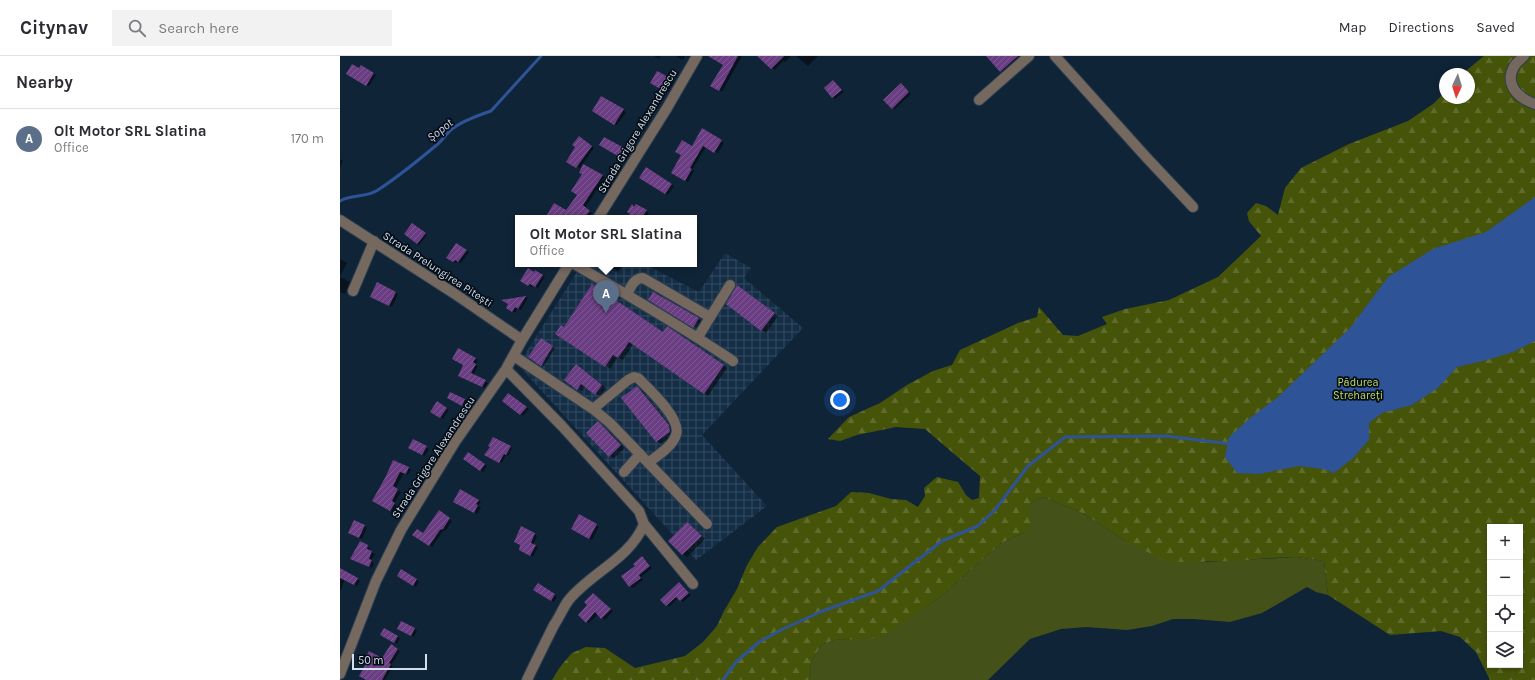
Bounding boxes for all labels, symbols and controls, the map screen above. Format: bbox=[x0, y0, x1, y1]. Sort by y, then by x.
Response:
search box bbox=[112, 10, 392, 46]
text: Citynav bbox=[20, 17, 88, 39]
icon: search bbox=[126, 17, 148, 39]
text: Search here bbox=[158, 19, 239, 37]
text: Map bbox=[1339, 19, 1367, 36]
text: Directions bbox=[1389, 19, 1454, 36]
text: Saved bbox=[1476, 19, 1515, 36]
street label: Strada Grigore Alexandrescu bbox=[595, 67, 680, 196]
north arrow bbox=[1439, 68, 1475, 104]
text: Nearby bbox=[16, 72, 73, 92]
water label: Șopot bbox=[424, 115, 456, 144]
text: Olt Motor SRL Slatina bbox=[54, 122, 207, 140]
text: A bbox=[25, 131, 33, 146]
text: 170 m bbox=[291, 131, 324, 146]
text: Office bbox=[54, 140, 89, 155]
popup bbox=[515, 215, 697, 267]
text: Olt Motor SRL Slatina bbox=[530, 225, 682, 243]
street label: Strada Prelungirea Pitești bbox=[380, 229, 495, 310]
text: Office bbox=[530, 243, 564, 258]
pin: A bbox=[593, 280, 619, 313]
park label: Pădurea Strehareți bbox=[1333, 376, 1383, 402]
your location bbox=[830, 390, 850, 410]
street label: Strada Grigore Alexandrescu bbox=[389, 394, 478, 521]
map controls bbox=[1487, 524, 1523, 668]
button: + bbox=[1487, 524, 1523, 560]
button: − bbox=[1487, 560, 1523, 596]
button: locate bbox=[1487, 596, 1523, 632]
button: layers bbox=[1487, 632, 1523, 668]
scale bar bbox=[352, 652, 427, 671]
text: 50 m bbox=[358, 654, 384, 667]

